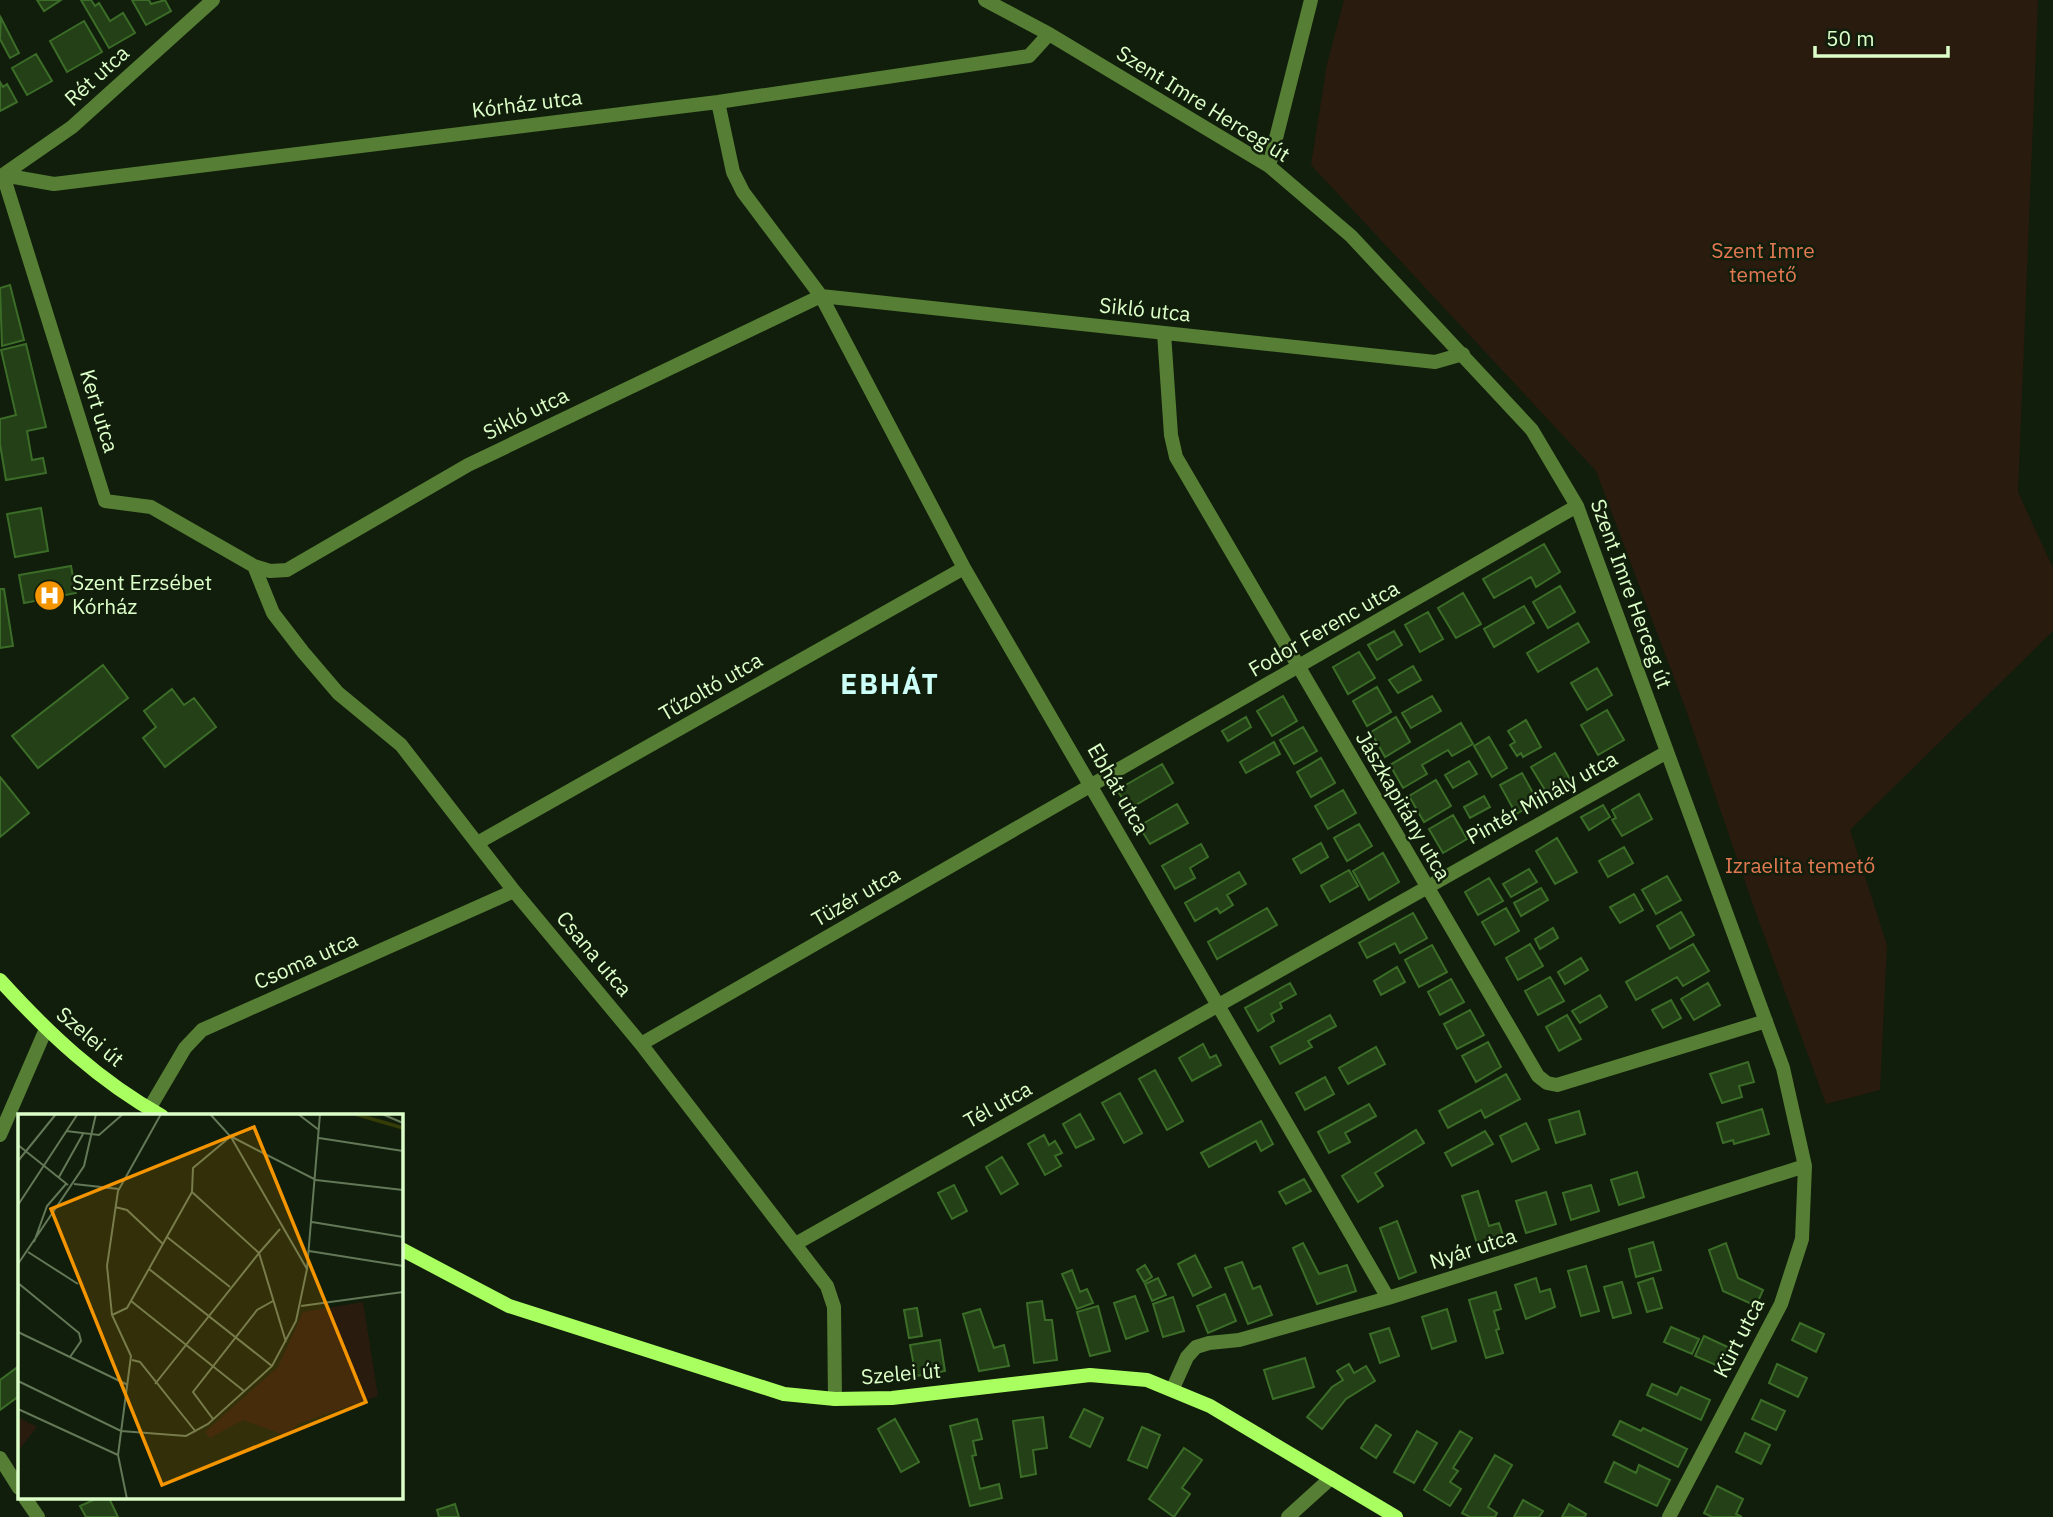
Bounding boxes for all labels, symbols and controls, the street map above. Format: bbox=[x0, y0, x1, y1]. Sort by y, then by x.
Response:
scale bar bbox=[1815, 14, 1948, 58]
text: 50 m bbox=[1826, 24, 1875, 52]
street label: Szent Imre Herceg út bbox=[1111, 38, 1296, 168]
street label: Rét utca bbox=[58, 39, 135, 112]
street label: Kórház utca bbox=[470, 82, 584, 124]
park label: Szent Imre temető bbox=[1711, 236, 1815, 288]
street label: Sikló utca bbox=[1098, 290, 1192, 328]
street label: Kert utca bbox=[74, 366, 126, 456]
street label: Sikló utca bbox=[478, 380, 573, 446]
street label: Szent Imre Herceg út bbox=[1585, 495, 1679, 692]
place label: Szent Erzsébet Kórház bbox=[72, 568, 212, 620]
street label: Fodor Ferenc utca bbox=[1243, 574, 1404, 683]
hospital icon: Szent Erzsébet Kórház bbox=[32, 578, 66, 612]
street label: Tűzoltó utca bbox=[654, 645, 767, 727]
district label: EBHÁT bbox=[840, 665, 940, 702]
street label: Jászkapitány utca bbox=[1350, 726, 1458, 885]
street label: Ebhát utca bbox=[1082, 738, 1156, 839]
street label: Pintér Mihály utca bbox=[1461, 744, 1622, 850]
park label: Izraelita temető bbox=[1725, 851, 1875, 879]
street label: Tüzér utca bbox=[806, 860, 905, 933]
street label: Csana utca bbox=[551, 905, 639, 1002]
street label: Csoma utca bbox=[249, 925, 362, 995]
street label: Szelei út bbox=[51, 1000, 130, 1073]
street label: Tél utca bbox=[958, 1074, 1037, 1134]
inset map bbox=[18, 1114, 402, 1500]
street label: Nyár utca bbox=[1426, 1221, 1520, 1275]
street label: Kürt utca bbox=[1706, 1293, 1770, 1382]
street label: Szelei út bbox=[860, 1356, 942, 1390]

